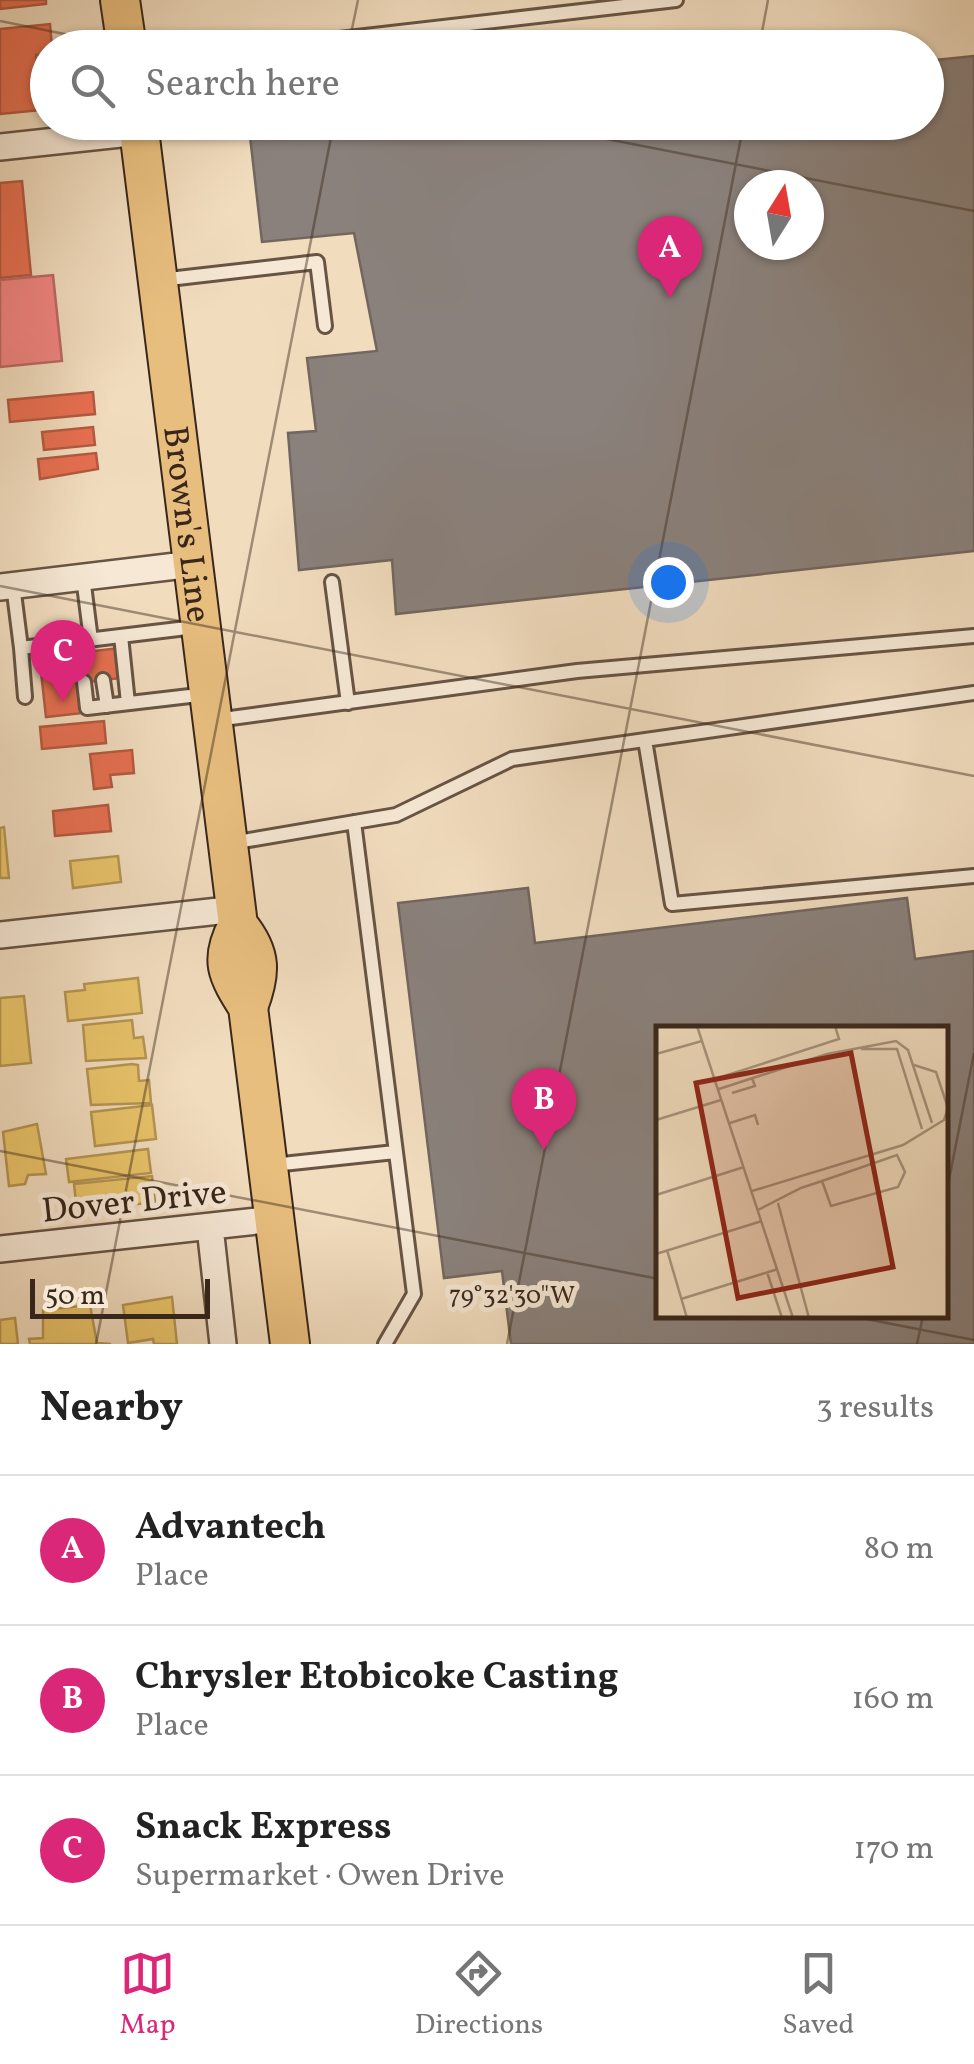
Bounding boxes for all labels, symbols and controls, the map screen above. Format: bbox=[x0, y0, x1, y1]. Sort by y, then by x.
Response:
search box bbox=[30, 30, 944, 140]
icon: search bbox=[65, 58, 120, 113]
text: Search here bbox=[145, 59, 340, 112]
north arrow bbox=[734, 170, 824, 260]
pin: A bbox=[638, 216, 702, 298]
street label: Brown's Line bbox=[149, 423, 221, 625]
your location bbox=[643, 557, 694, 608]
pin: C bbox=[30, 620, 96, 702]
inset map bbox=[656, 1026, 949, 1319]
pin: B bbox=[512, 1068, 576, 1150]
street label: Dover Drive bbox=[39, 1169, 229, 1237]
scale bar bbox=[30, 1274, 210, 1318]
text: 50 m bbox=[45, 1277, 105, 1316]
text: 79°32'30"W bbox=[449, 1279, 575, 1314]
text: Nearby bbox=[40, 1380, 183, 1439]
text: 3 results bbox=[816, 1387, 934, 1431]
text: Advantech bbox=[135, 1502, 326, 1555]
text: A bbox=[61, 1528, 84, 1572]
text: 80 m bbox=[864, 1528, 934, 1572]
text: Place bbox=[135, 1555, 209, 1599]
text: Chrysler Etobicoke Casting bbox=[135, 1652, 619, 1705]
text: B bbox=[62, 1678, 83, 1722]
text: 160 m bbox=[851, 1678, 934, 1722]
text: Place bbox=[135, 1705, 209, 1749]
text: Snack Express bbox=[135, 1802, 392, 1855]
text: C bbox=[62, 1828, 83, 1872]
text: 170 m bbox=[853, 1828, 934, 1872]
text: Supermarket · Owen Drive bbox=[135, 1855, 504, 1899]
tab: Map bbox=[120, 1946, 176, 2045]
tab: Directions bbox=[415, 1946, 543, 2045]
tab: Saved bbox=[782, 1946, 854, 2045]

